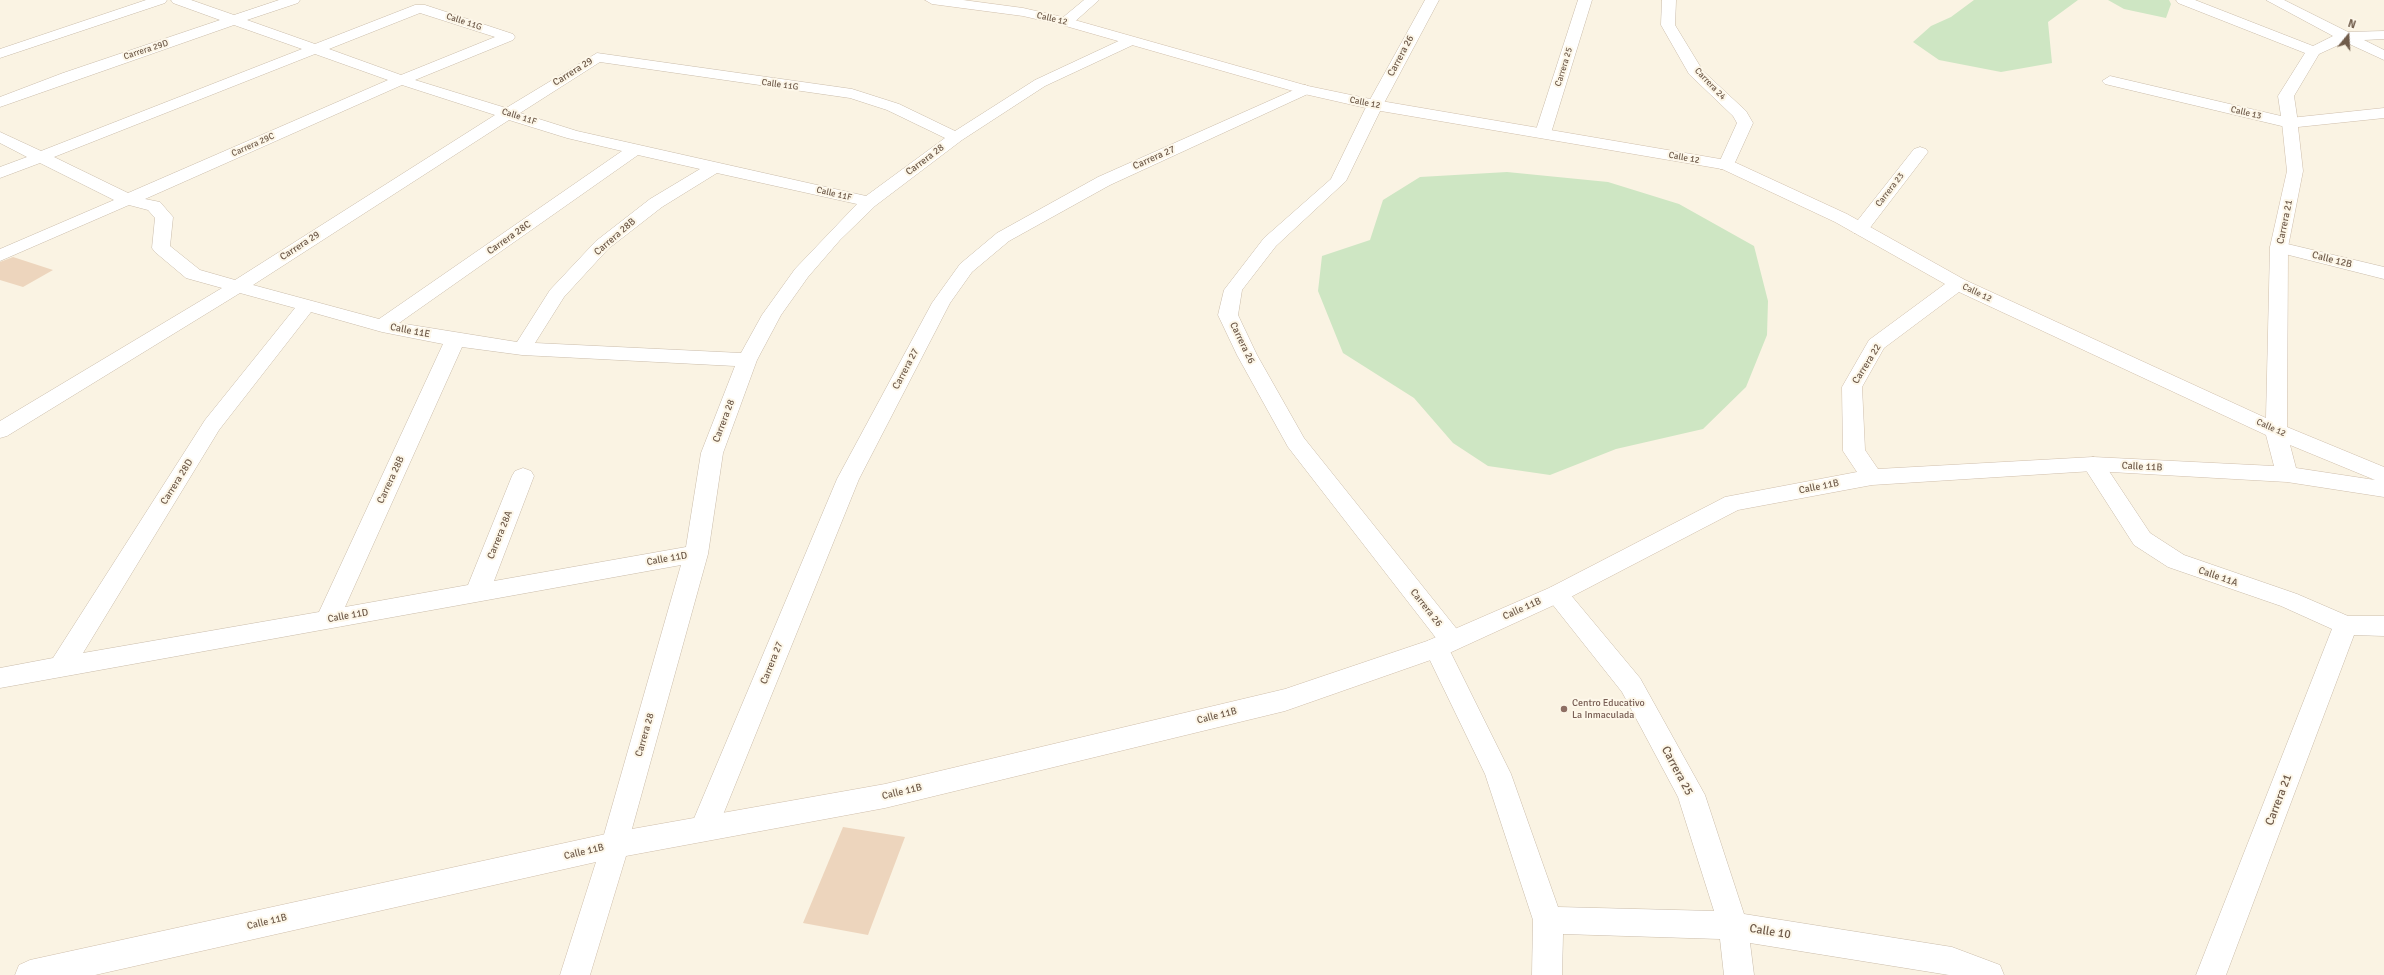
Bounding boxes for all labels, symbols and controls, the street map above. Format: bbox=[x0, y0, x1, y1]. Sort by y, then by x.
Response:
street label: Calle 12 bbox=[1036, 10, 1068, 28]
street label: Calle 11G bbox=[445, 11, 483, 33]
north arrow bbox=[2328, 16, 2368, 56]
text: N bbox=[2346, 17, 2358, 31]
street label: Carrera 26 bbox=[1385, 33, 1417, 79]
street label: Carrera 29D bbox=[122, 38, 170, 62]
street label: Carrera 25 bbox=[1553, 46, 1575, 88]
street label: Carrera 29 bbox=[551, 55, 595, 89]
street label: Carrera 24 bbox=[1692, 66, 1728, 102]
street label: Calle 11G bbox=[761, 77, 799, 93]
street label: Calle 12 bbox=[1349, 95, 1381, 111]
street label: Calle 13 bbox=[2230, 104, 2262, 122]
street label: Calle 11F bbox=[500, 106, 538, 128]
street label: Carrera 29C bbox=[230, 131, 276, 159]
street label: Carrera 28 bbox=[903, 142, 947, 178]
street label: Carrera 27 bbox=[1131, 143, 1177, 173]
street label: Calle 12 bbox=[1668, 150, 1700, 166]
street label: Carrera 23 bbox=[1873, 171, 1907, 209]
street label: Calle 11F bbox=[815, 185, 853, 203]
street label: Carrera 21 bbox=[2274, 199, 2296, 245]
street label: Carrera 28B bbox=[592, 216, 638, 258]
street label: Carrera 28C bbox=[485, 218, 533, 258]
street label: Carrera 29 bbox=[278, 229, 322, 263]
street label: Calle 12B bbox=[2311, 249, 2353, 271]
street label: Calle 12 bbox=[1961, 282, 1993, 304]
street label: Carrera 26 bbox=[1227, 320, 1257, 366]
street label: Calle 11E bbox=[389, 321, 431, 341]
street label: Carrera 22 bbox=[1850, 342, 1884, 386]
street label: Carrera 27 bbox=[890, 346, 922, 392]
street label: Carrera 28 bbox=[710, 398, 738, 444]
street label: Calle 12 bbox=[2255, 417, 2287, 439]
street label: Carrera 28B bbox=[375, 454, 407, 506]
street label: Carrera 28D bbox=[158, 457, 196, 507]
street label: Calle 11B bbox=[2121, 460, 2163, 474]
street label: Calle 11B bbox=[1798, 477, 1840, 497]
street label: Carrera 28A bbox=[485, 509, 515, 561]
street label: Calle 11D bbox=[646, 550, 688, 568]
street label: Calle 11A bbox=[2197, 565, 2239, 589]
street label: Carrera 26 bbox=[1407, 587, 1445, 629]
street label: Calle 11B bbox=[1501, 595, 1543, 623]
street label: Calle 11D bbox=[327, 607, 369, 625]
street label: Carrera 27 bbox=[758, 640, 786, 686]
place label: Centro Educativo La Inmaculada bbox=[1572, 697, 1645, 720]
marker: Centro Educativo La Inmaculada bbox=[1559, 704, 1569, 714]
street label: Calle 11B bbox=[1196, 705, 1238, 727]
street label: Carrera 28 bbox=[633, 712, 657, 758]
street label: Carrera 25 bbox=[1658, 744, 1696, 798]
street label: Carrera 21 bbox=[2263, 772, 2295, 828]
street label: Calle 11B bbox=[881, 782, 923, 802]
street label: Calle 11B bbox=[563, 842, 605, 862]
street label: Calle 11B bbox=[246, 912, 288, 932]
street label: Calle 10 bbox=[1748, 922, 1792, 942]

